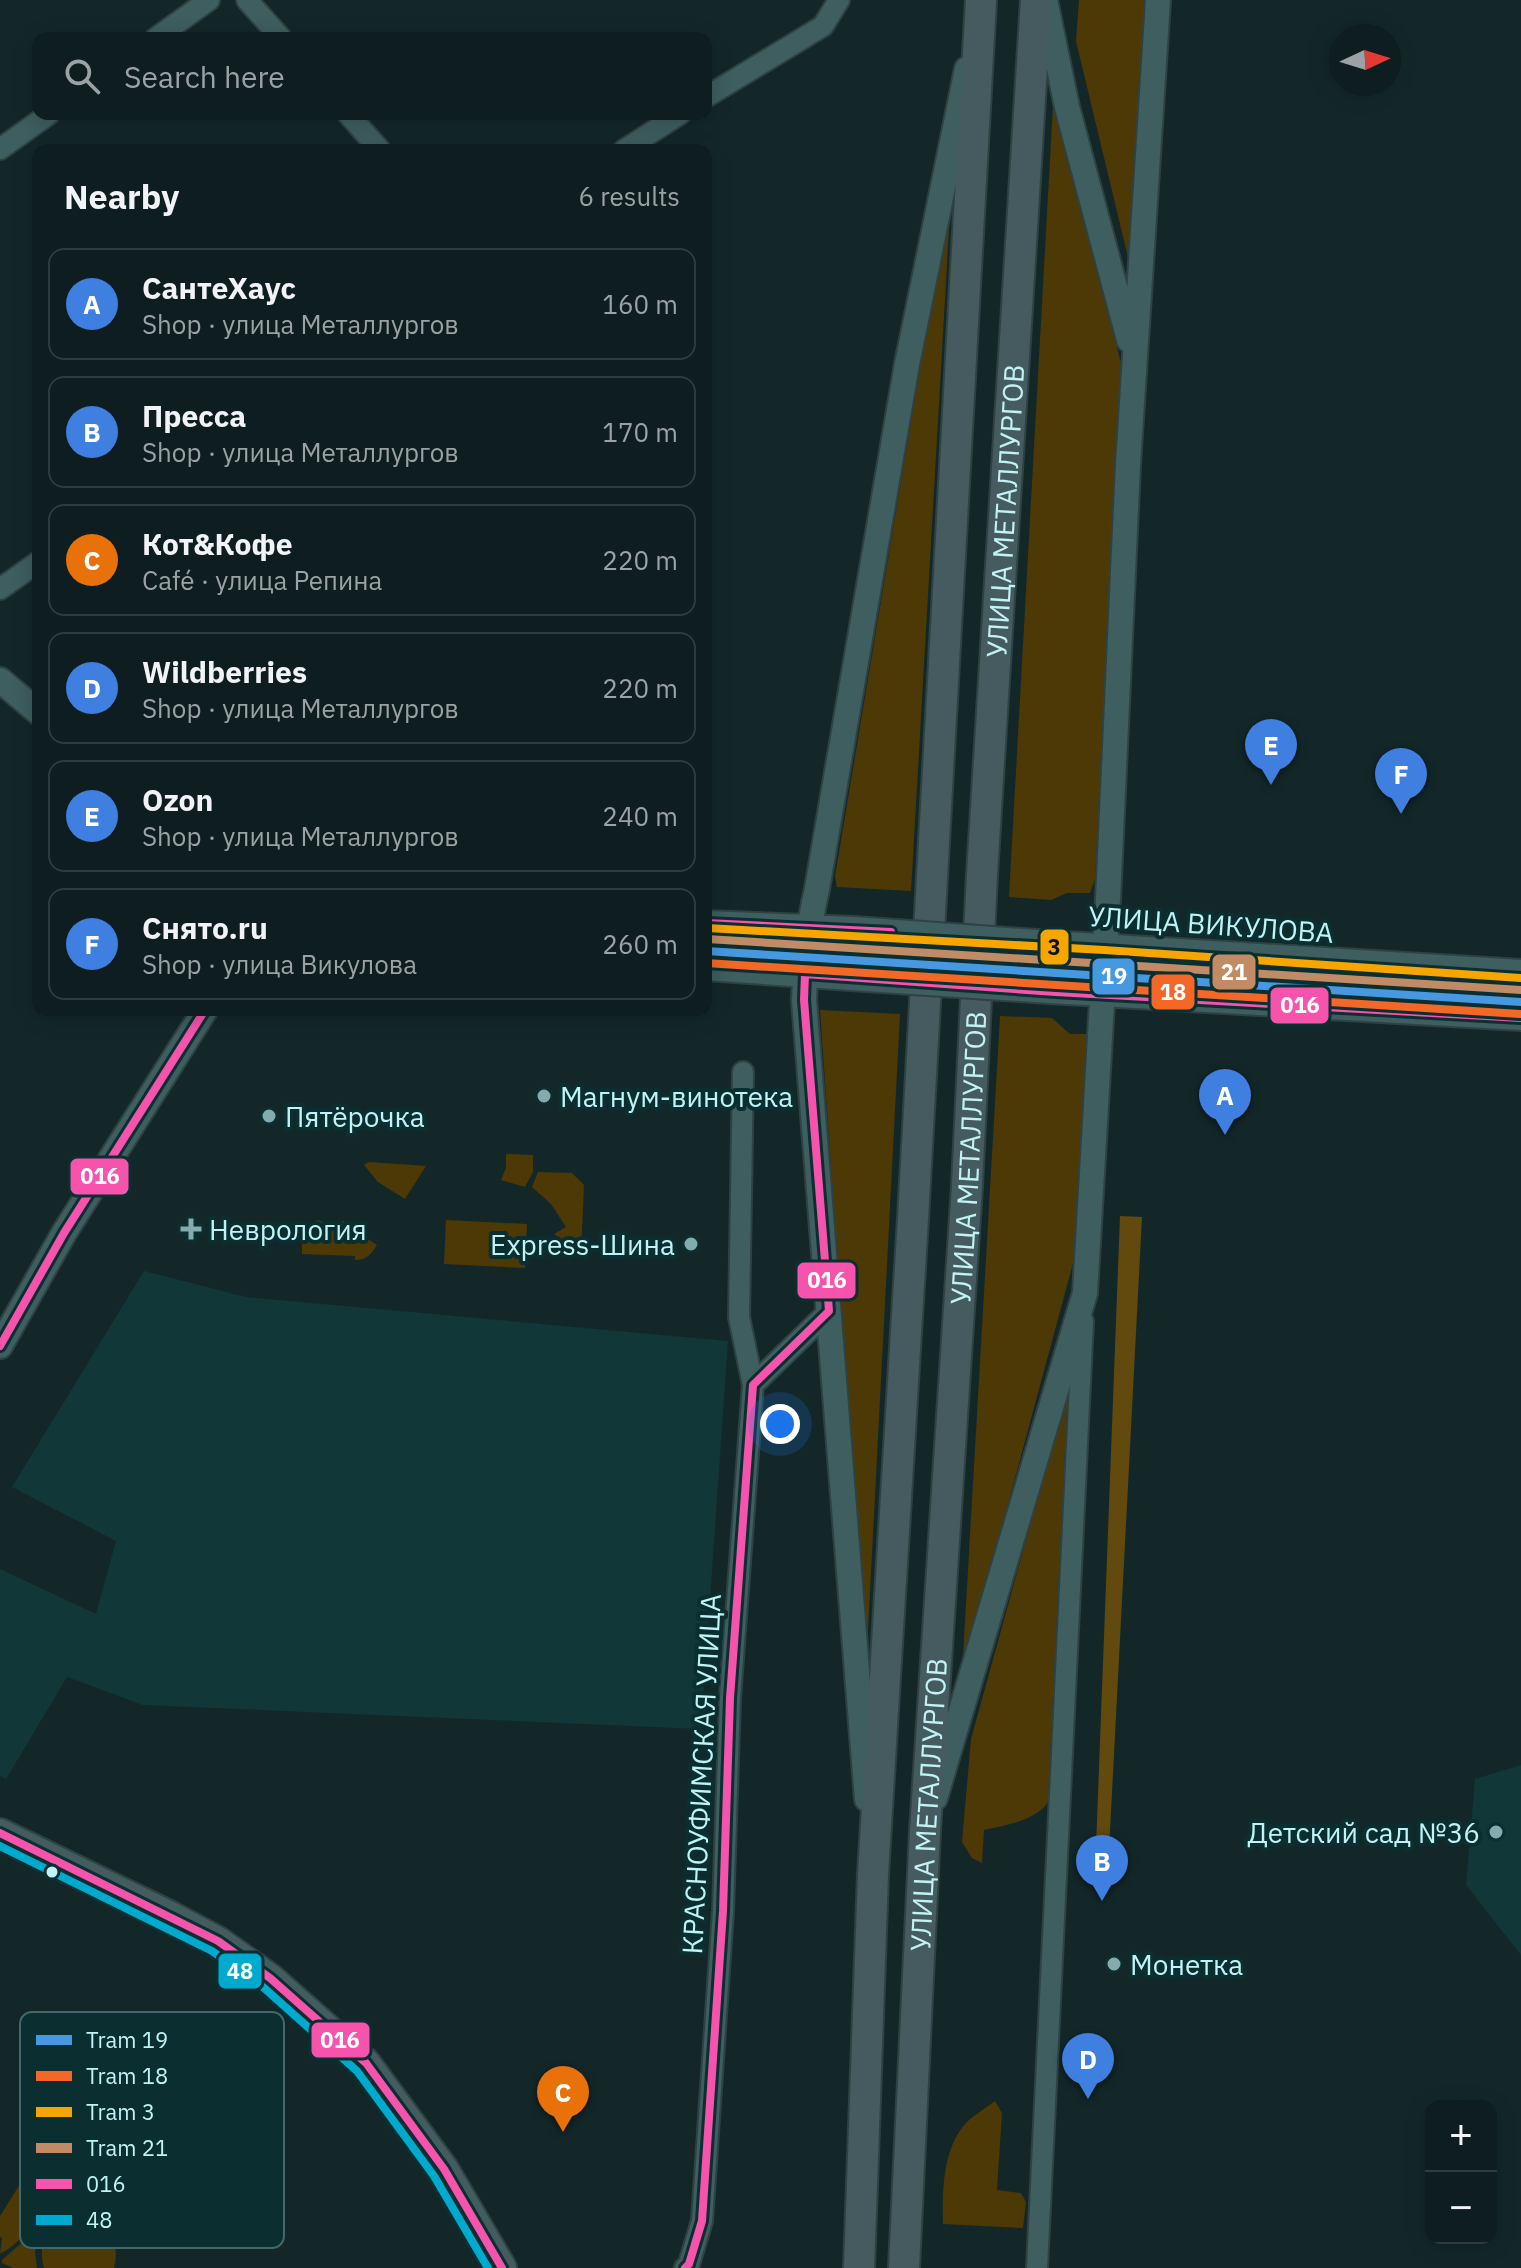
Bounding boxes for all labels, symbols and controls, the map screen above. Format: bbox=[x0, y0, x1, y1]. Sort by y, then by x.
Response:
north arrow bbox=[1329, 24, 1401, 96]
search box bbox=[32, 32, 712, 120]
icon: search bbox=[60, 54, 104, 98]
text: Search here bbox=[124, 57, 285, 96]
text: Nearby bbox=[64, 174, 179, 218]
text: 6 results bbox=[578, 179, 680, 213]
text: СантеХаус bbox=[142, 268, 296, 307]
text: A bbox=[83, 287, 101, 321]
text: 160 m bbox=[602, 287, 678, 321]
text: Shop · улица Металлургов bbox=[142, 307, 459, 341]
street label: УЛИЦА МЕТАЛЛУРГОВ bbox=[977, 363, 1032, 659]
text: Пресса bbox=[142, 396, 246, 435]
text: B bbox=[83, 415, 101, 449]
text: 170 m bbox=[602, 415, 678, 449]
text: Shop · улица Металлургов bbox=[142, 435, 459, 469]
text: Кот&Кофе bbox=[142, 524, 293, 563]
text: C bbox=[84, 543, 100, 577]
text: 220 m bbox=[602, 543, 678, 577]
text: Café · улица Репина bbox=[142, 563, 382, 597]
text: Wildberries bbox=[142, 652, 307, 691]
text: D bbox=[83, 671, 101, 705]
text: 220 m bbox=[602, 671, 678, 705]
text: Shop · улица Металлургов bbox=[142, 691, 459, 725]
pin: E bbox=[1245, 719, 1297, 785]
pin: F bbox=[1375, 748, 1427, 814]
text: Ozon bbox=[142, 780, 213, 819]
text: E bbox=[84, 799, 100, 833]
text: 240 m bbox=[602, 799, 678, 833]
text: Shop · улица Металлургов bbox=[142, 819, 459, 853]
street label: УЛИЦА ВИКУЛОВА bbox=[1087, 897, 1335, 951]
text: Снято.ru bbox=[142, 908, 268, 947]
text: F bbox=[84, 927, 100, 961]
text: 260 m bbox=[602, 927, 678, 961]
line badge: 3 bbox=[1039, 928, 1070, 966]
text: 3 bbox=[1047, 932, 1061, 961]
text: Shop · улица Викулова bbox=[142, 947, 417, 981]
line badge: 21 bbox=[1211, 953, 1257, 991]
line badge: 19 bbox=[1091, 957, 1136, 996]
text: 21 bbox=[1221, 957, 1247, 986]
text: 19 bbox=[1101, 961, 1127, 990]
line badge: 18 bbox=[1150, 973, 1196, 1011]
text: 18 bbox=[1160, 977, 1186, 1006]
line badge: 016 bbox=[1269, 986, 1330, 1025]
text: 016 bbox=[1280, 990, 1320, 1019]
street label: УЛИЦА МЕТАЛЛУРГОВ bbox=[941, 1010, 994, 1306]
pin: A bbox=[1199, 1069, 1251, 1135]
place label: Магнум-винотека bbox=[560, 1078, 793, 1115]
marker: Магнум-винотека bbox=[535, 1087, 553, 1105]
place label: Пятёрочка bbox=[285, 1098, 425, 1135]
marker: Пятёрочка bbox=[260, 1107, 278, 1125]
line badge: 016 bbox=[69, 1157, 130, 1196]
text: 016 bbox=[80, 1161, 120, 1190]
place label: Неврология bbox=[209, 1211, 367, 1248]
marker: Неврология bbox=[180, 1218, 202, 1240]
place label: Express-Шина bbox=[490, 1226, 675, 1263]
marker: Express-Шина bbox=[682, 1235, 700, 1253]
line badge: 016 bbox=[796, 1261, 857, 1300]
text: 016 bbox=[807, 1265, 847, 1294]
your location bbox=[760, 1404, 800, 1444]
street label: КРАСНОУФИМСКАЯ УЛИЦА bbox=[673, 1593, 729, 1955]
street label: УЛИЦА МЕТАЛЛУРГОВ bbox=[901, 1657, 955, 1952]
place label: Детский сад №36 bbox=[1248, 1814, 1480, 1851]
marker: Детский сад №36 bbox=[1487, 1823, 1505, 1841]
pin: B bbox=[1076, 1835, 1128, 1901]
unlabelled marker bbox=[44, 1864, 60, 1880]
place label: Монетка bbox=[1130, 1946, 1243, 1983]
line badge: 48 bbox=[217, 1952, 263, 1990]
marker: Монетка bbox=[1105, 1955, 1123, 1973]
text: 48 bbox=[227, 1956, 253, 1985]
legend bbox=[20, 2012, 284, 2248]
line badge: 016 bbox=[310, 2021, 371, 2059]
text: Tram 19 bbox=[86, 2025, 168, 2054]
text: 016 bbox=[320, 2025, 360, 2054]
pin: D bbox=[1062, 2033, 1114, 2099]
text: Tram 18 bbox=[86, 2061, 168, 2090]
pin: C bbox=[537, 2066, 589, 2132]
text: Tram 3 bbox=[86, 2097, 155, 2126]
map controls bbox=[1425, 2100, 1497, 2244]
button: + bbox=[1425, 2100, 1497, 2172]
text: Tram 21 bbox=[86, 2133, 168, 2162]
text: 016 bbox=[86, 2169, 126, 2198]
button: − bbox=[1425, 2172, 1497, 2244]
text: 48 bbox=[86, 2205, 112, 2234]

